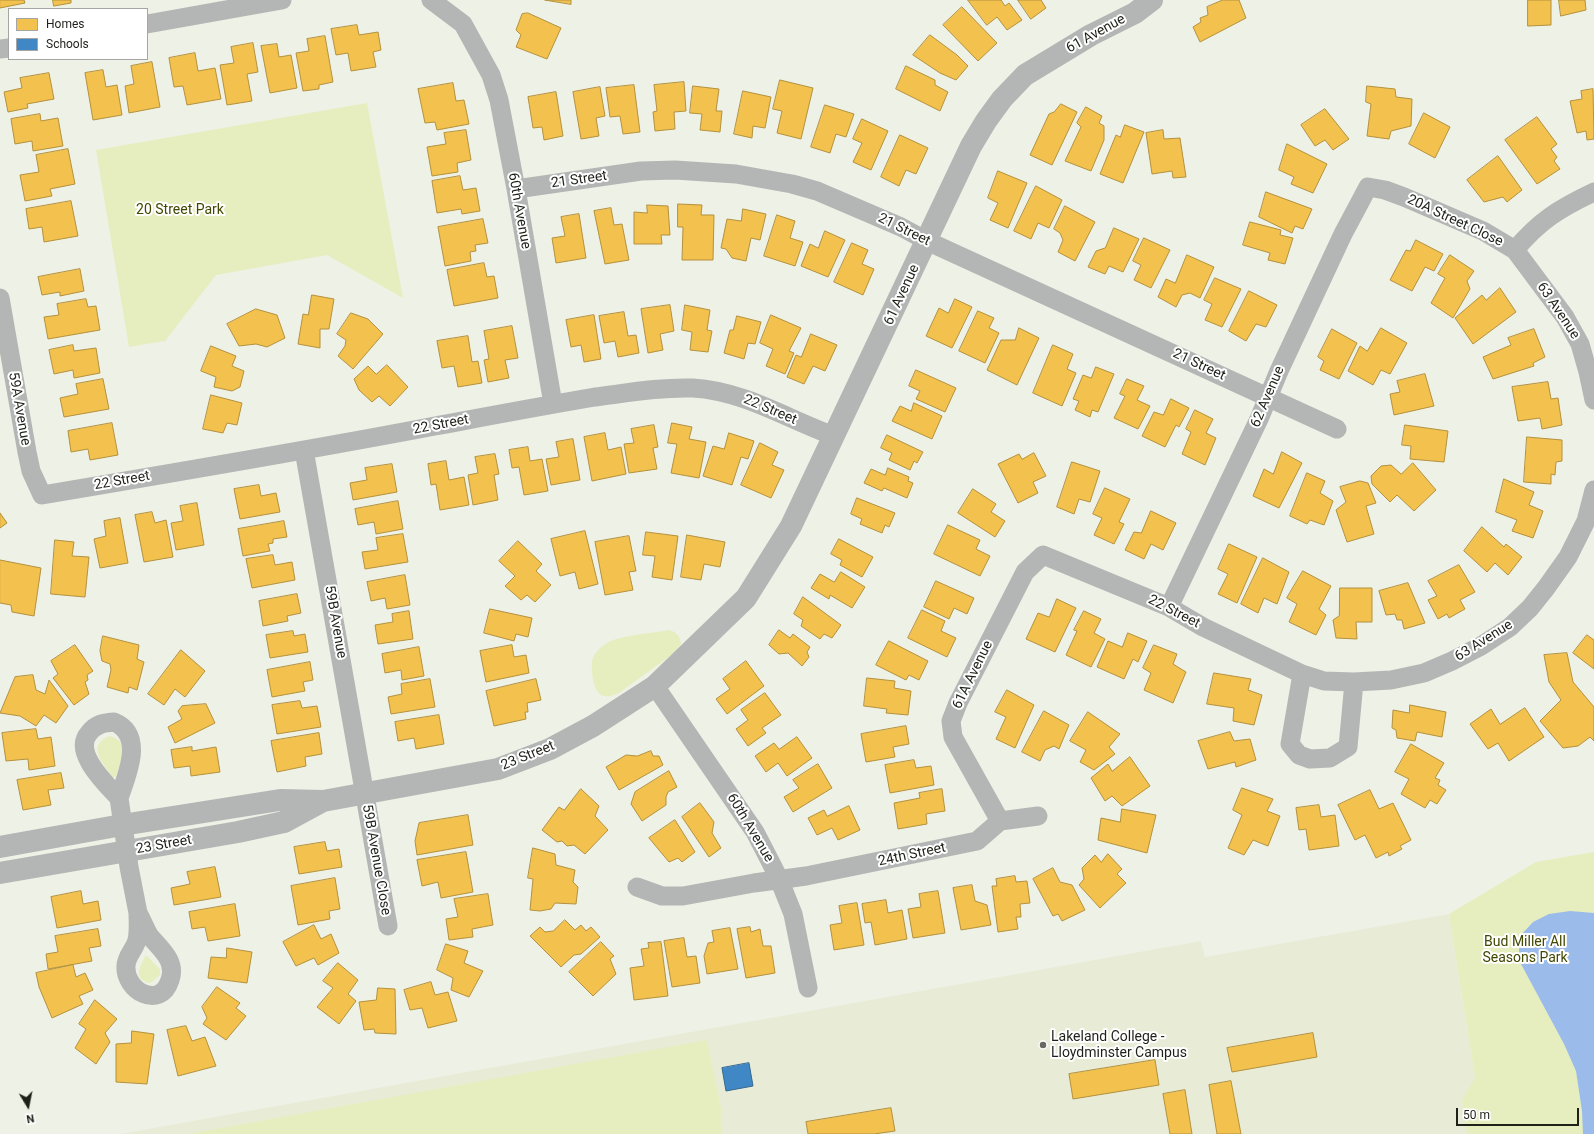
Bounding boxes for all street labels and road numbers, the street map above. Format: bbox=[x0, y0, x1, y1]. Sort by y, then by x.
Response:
street label: 61 Avenue bbox=[1064, 11, 1128, 57]
street label: 21 Street bbox=[550, 168, 608, 192]
street label: 60th Avenue bbox=[504, 171, 534, 251]
street label: 20A Street Close bbox=[1404, 191, 1506, 251]
street label: 21 Street bbox=[875, 210, 933, 250]
street label: 61 Avenue bbox=[881, 262, 923, 328]
street label: 63 Avenue bbox=[1533, 279, 1583, 343]
street label: 21 Street bbox=[1170, 346, 1228, 384]
street label: 62 Avenue bbox=[1248, 364, 1288, 430]
street label: 59A Avenue bbox=[4, 371, 34, 447]
street label: 22 Street bbox=[741, 391, 799, 429]
street label: 22 Street bbox=[412, 411, 470, 439]
street label: 22 Street bbox=[93, 468, 151, 494]
street label: 59B Avenue bbox=[320, 584, 350, 660]
street label: 22 Street bbox=[1145, 592, 1203, 632]
street label: 63 Avenue bbox=[1452, 617, 1516, 665]
street label: 61A Avenue bbox=[949, 638, 997, 712]
street label: 23 Street bbox=[499, 738, 557, 774]
street label: 60th Avenue bbox=[723, 791, 777, 865]
street label: 59B Avenue Close bbox=[358, 803, 394, 917]
street label: 23 Street bbox=[135, 832, 193, 858]
street label: 24th Street bbox=[877, 840, 947, 870]

